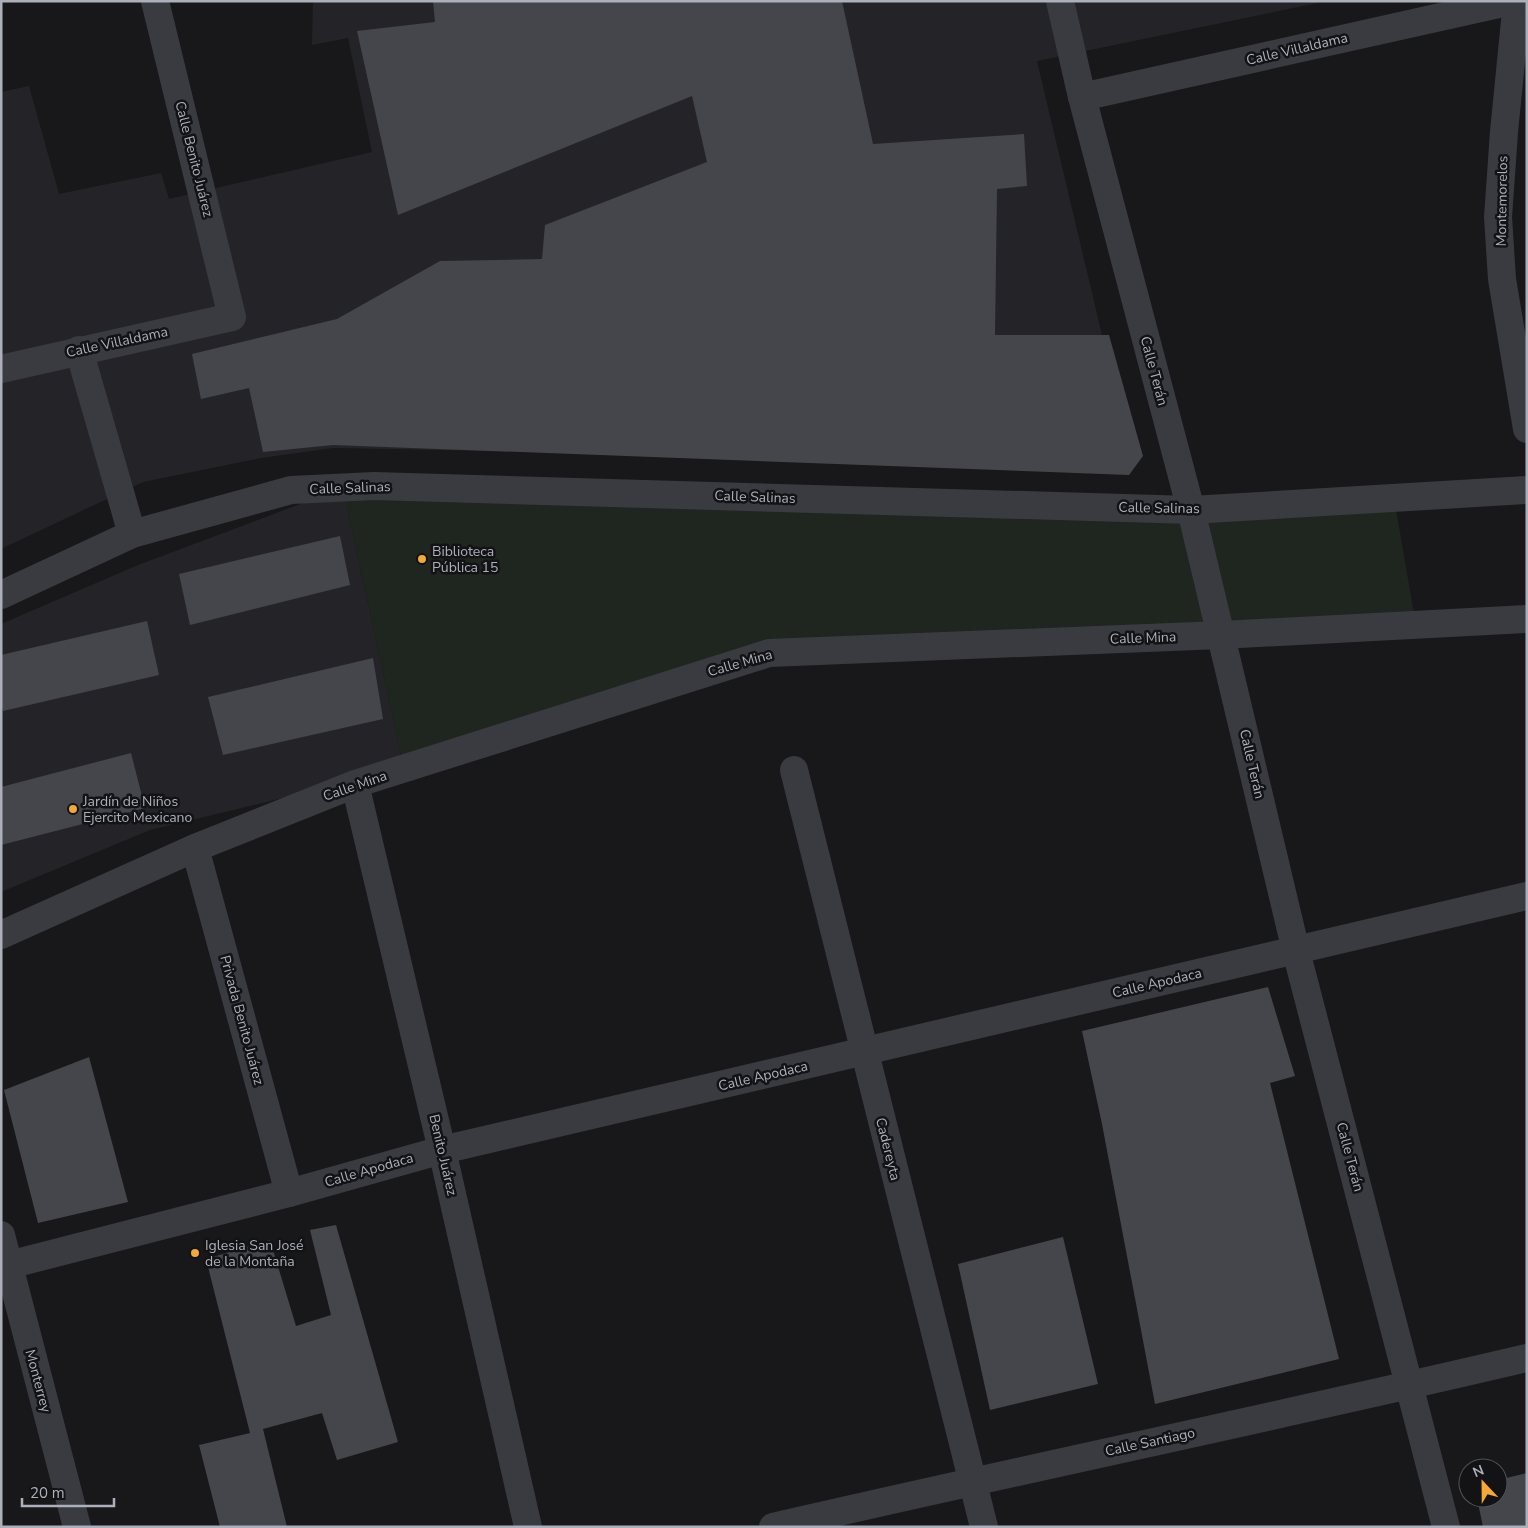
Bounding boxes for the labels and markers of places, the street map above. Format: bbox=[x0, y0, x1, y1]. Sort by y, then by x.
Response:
place label: Biblioteca Pública 15 bbox=[432, 542, 498, 577]
marker: Biblioteca Pública 15 bbox=[416, 553, 428, 565]
place label: Jardín de Niños Ejercito Mexicano bbox=[82, 792, 193, 827]
marker: Jardín de Niños Ejercito Mexicano bbox=[67, 803, 79, 815]
place label: Iglesia San José de la Montaña bbox=[205, 1236, 303, 1271]
marker: Iglesia San José de la Montaña bbox=[189, 1247, 201, 1259]

